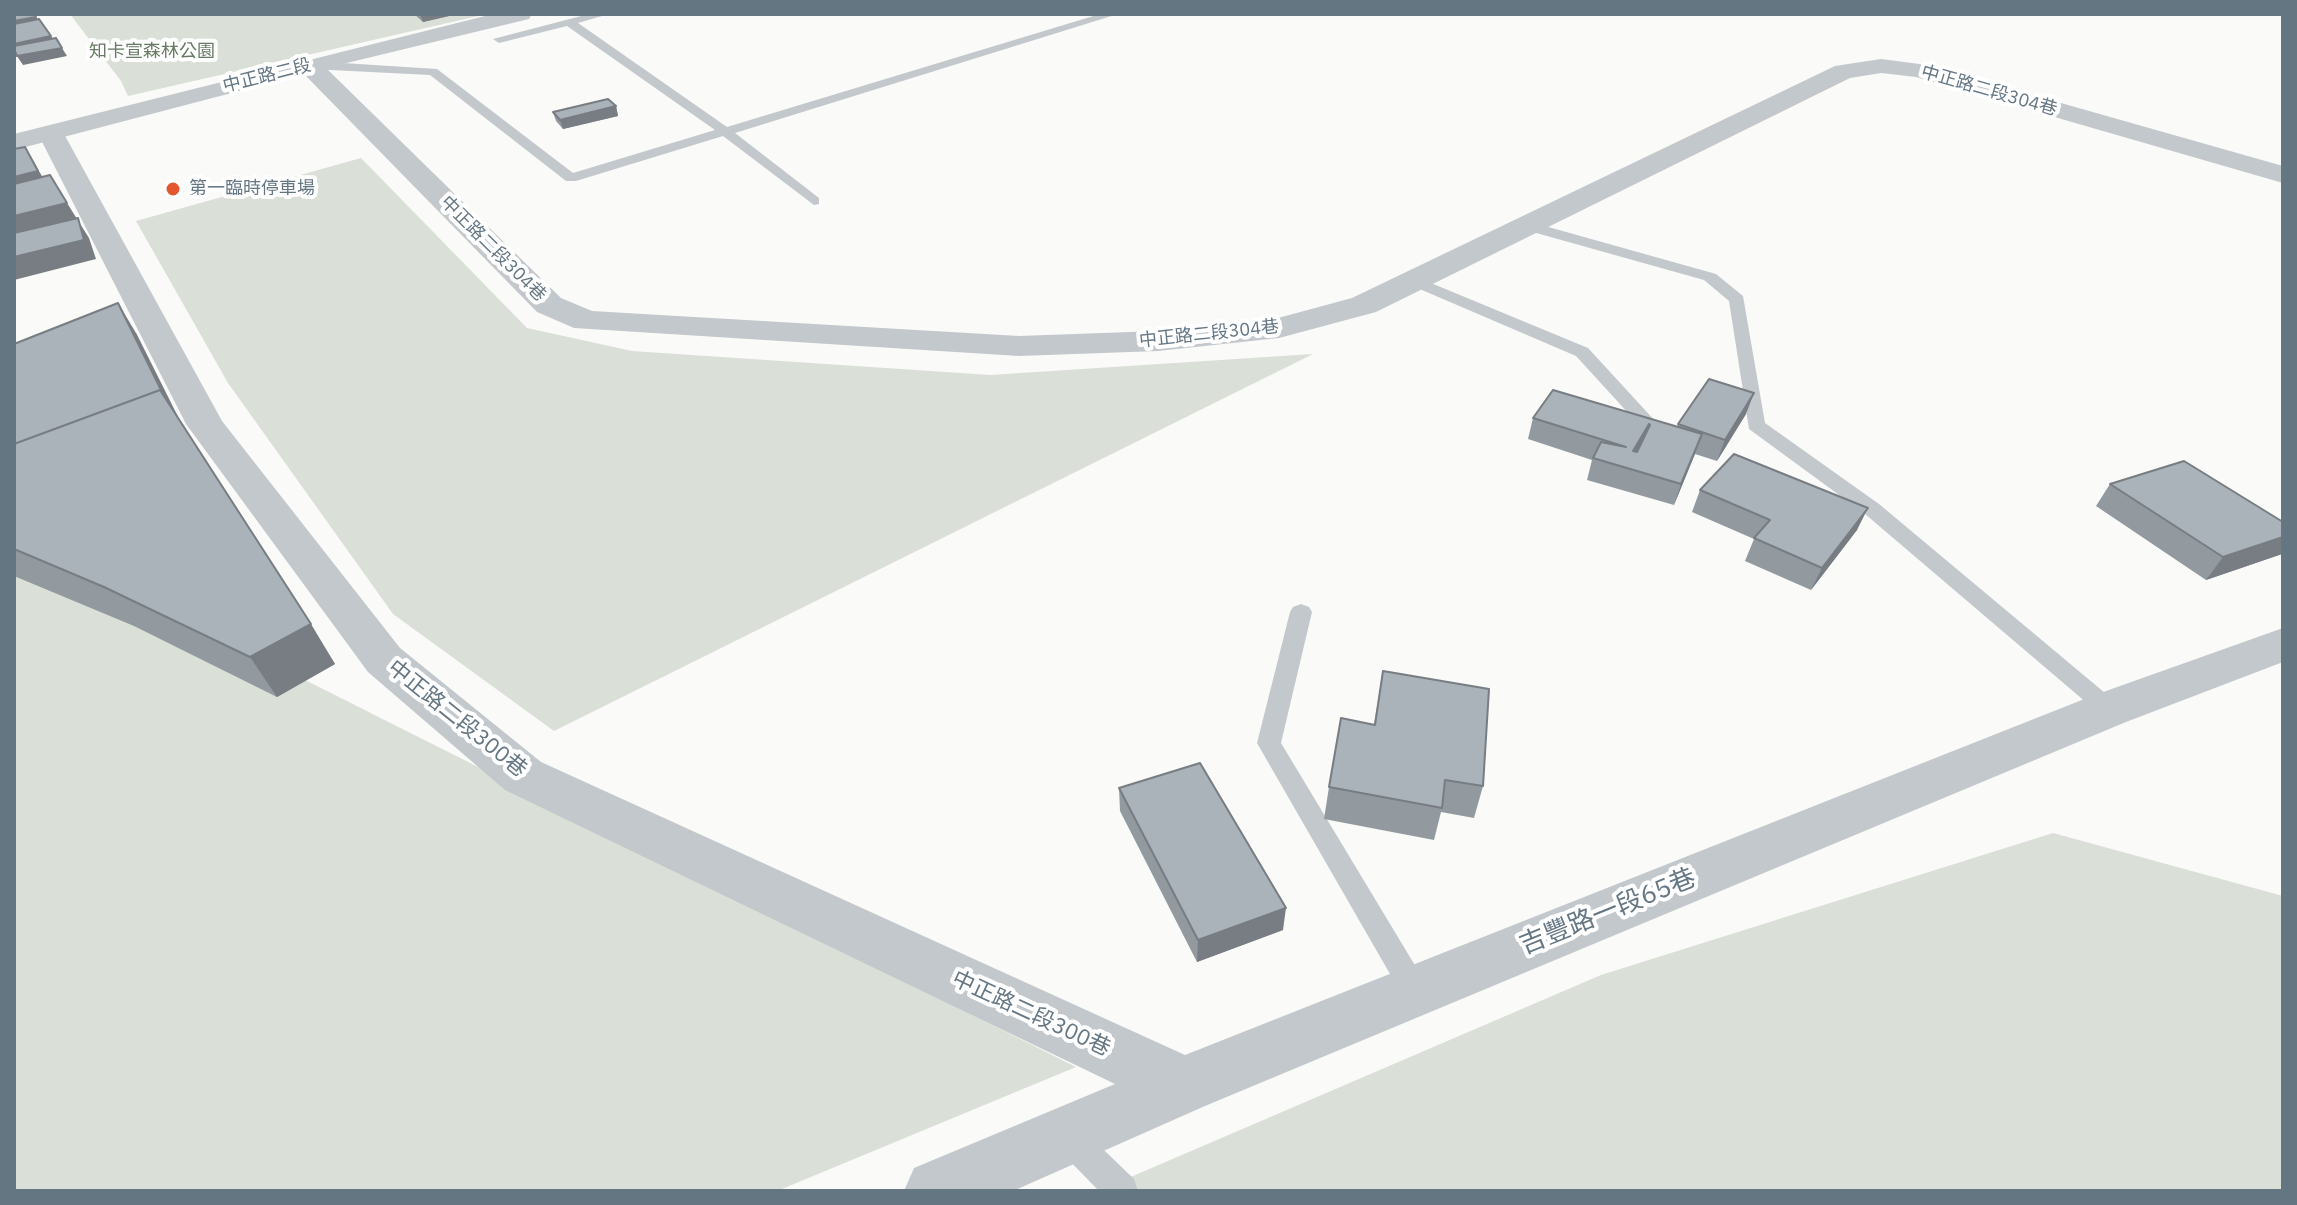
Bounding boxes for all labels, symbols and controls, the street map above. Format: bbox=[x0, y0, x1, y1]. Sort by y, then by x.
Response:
park label: 知卡宣森林公園 bbox=[89, 41, 215, 63]
street label: 中正路二段 bbox=[221, 55, 313, 97]
street label: 中正路二段304巷 bbox=[1919, 61, 2059, 121]
place label: 第一臨時停車場 bbox=[189, 178, 315, 200]
marker: 第一臨時停車場 bbox=[164, 180, 182, 198]
street label: 中正路二段304巷 bbox=[436, 192, 550, 306]
street label: 中正路二段304巷 bbox=[1138, 316, 1280, 352]
street label: 中正路二段300巷 bbox=[382, 655, 532, 783]
street label: 吉豐路一段65巷 bbox=[1515, 862, 1701, 962]
street label: 中正路二段300巷 bbox=[948, 966, 1114, 1062]

